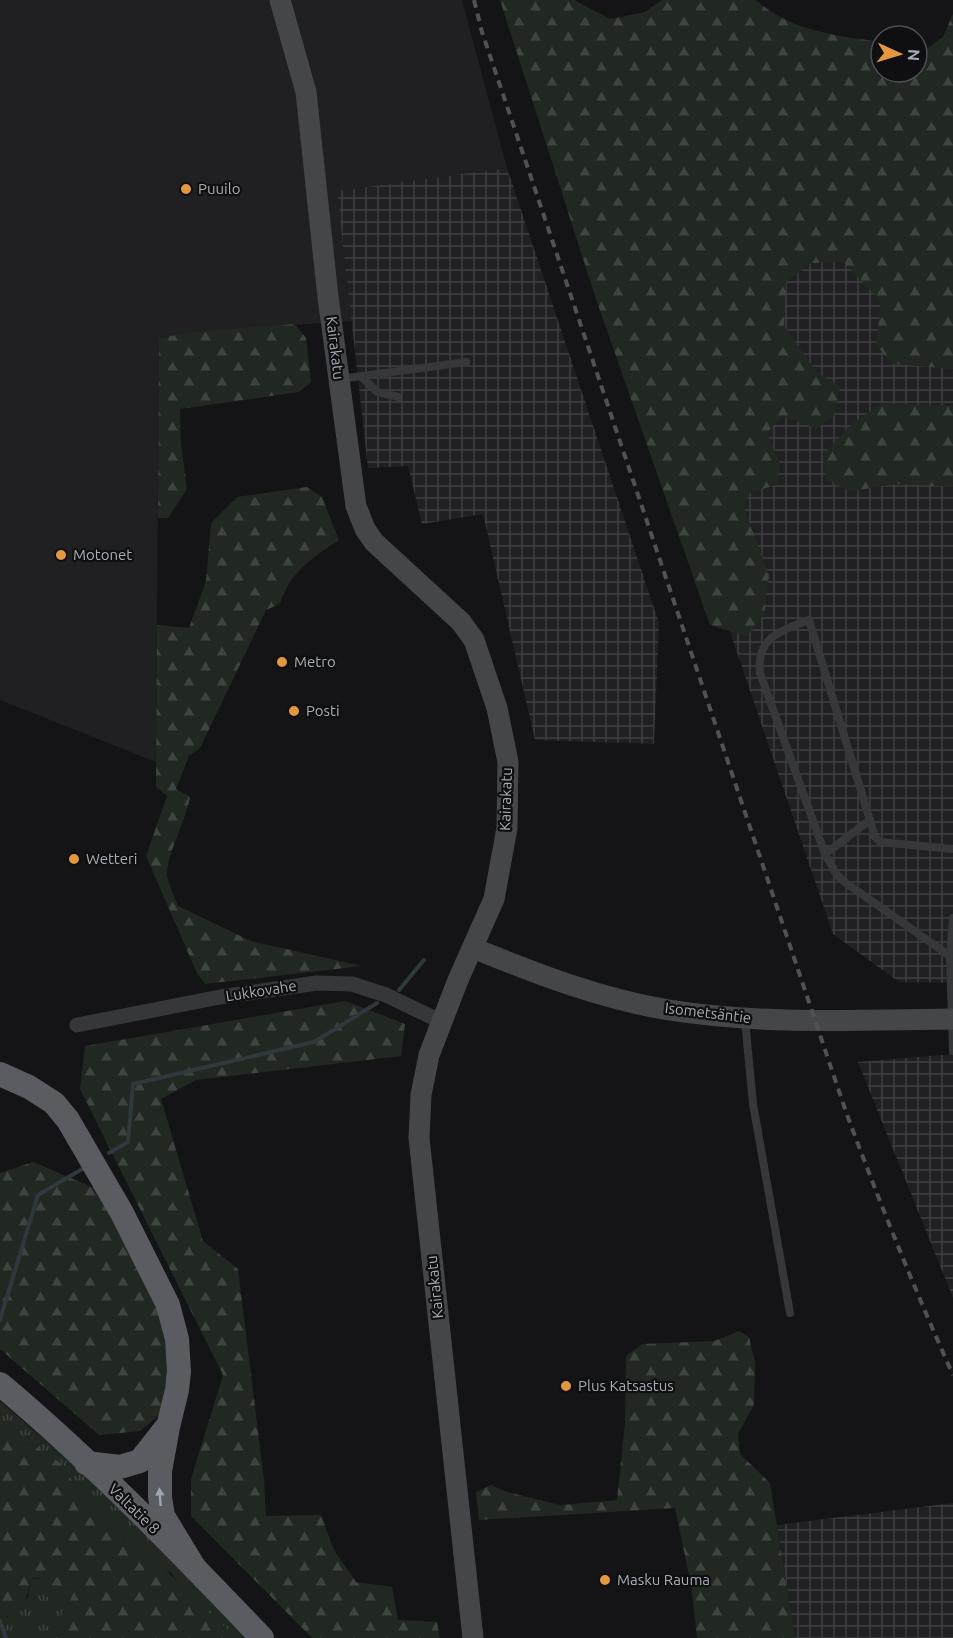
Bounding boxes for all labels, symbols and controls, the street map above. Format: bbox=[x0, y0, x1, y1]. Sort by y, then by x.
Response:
north arrow bbox=[869, 24, 929, 84]
text: N bbox=[905, 48, 923, 62]
place label: Puuilo bbox=[198, 180, 240, 197]
marker: Puuilo bbox=[179, 182, 193, 196]
street label: Kairakatu bbox=[323, 315, 348, 381]
place label: Motonet bbox=[73, 546, 132, 563]
marker: Motonet bbox=[54, 548, 68, 562]
place label: Metro bbox=[294, 653, 336, 670]
marker: Metro bbox=[275, 655, 289, 669]
place label: Posti bbox=[306, 702, 340, 719]
marker: Posti bbox=[287, 704, 301, 718]
street label: Kairakatu bbox=[496, 767, 515, 831]
place label: Wetteri bbox=[86, 850, 137, 867]
marker: Wetteri bbox=[67, 852, 81, 866]
street label: Lukkovahe bbox=[224, 977, 298, 1005]
street label: Isometsäntie bbox=[664, 999, 752, 1026]
street label: Kairakatu bbox=[423, 1255, 446, 1320]
place label: Plus Katsastus bbox=[578, 1377, 674, 1394]
marker: Plus Katsastus bbox=[559, 1379, 573, 1393]
street label: Valtatie 8 bbox=[105, 1480, 163, 1537]
one-way arrow bbox=[156, 1487, 165, 1506]
place label: Masku Rauma bbox=[617, 1571, 710, 1588]
marker: Masku Rauma bbox=[598, 1573, 612, 1587]

